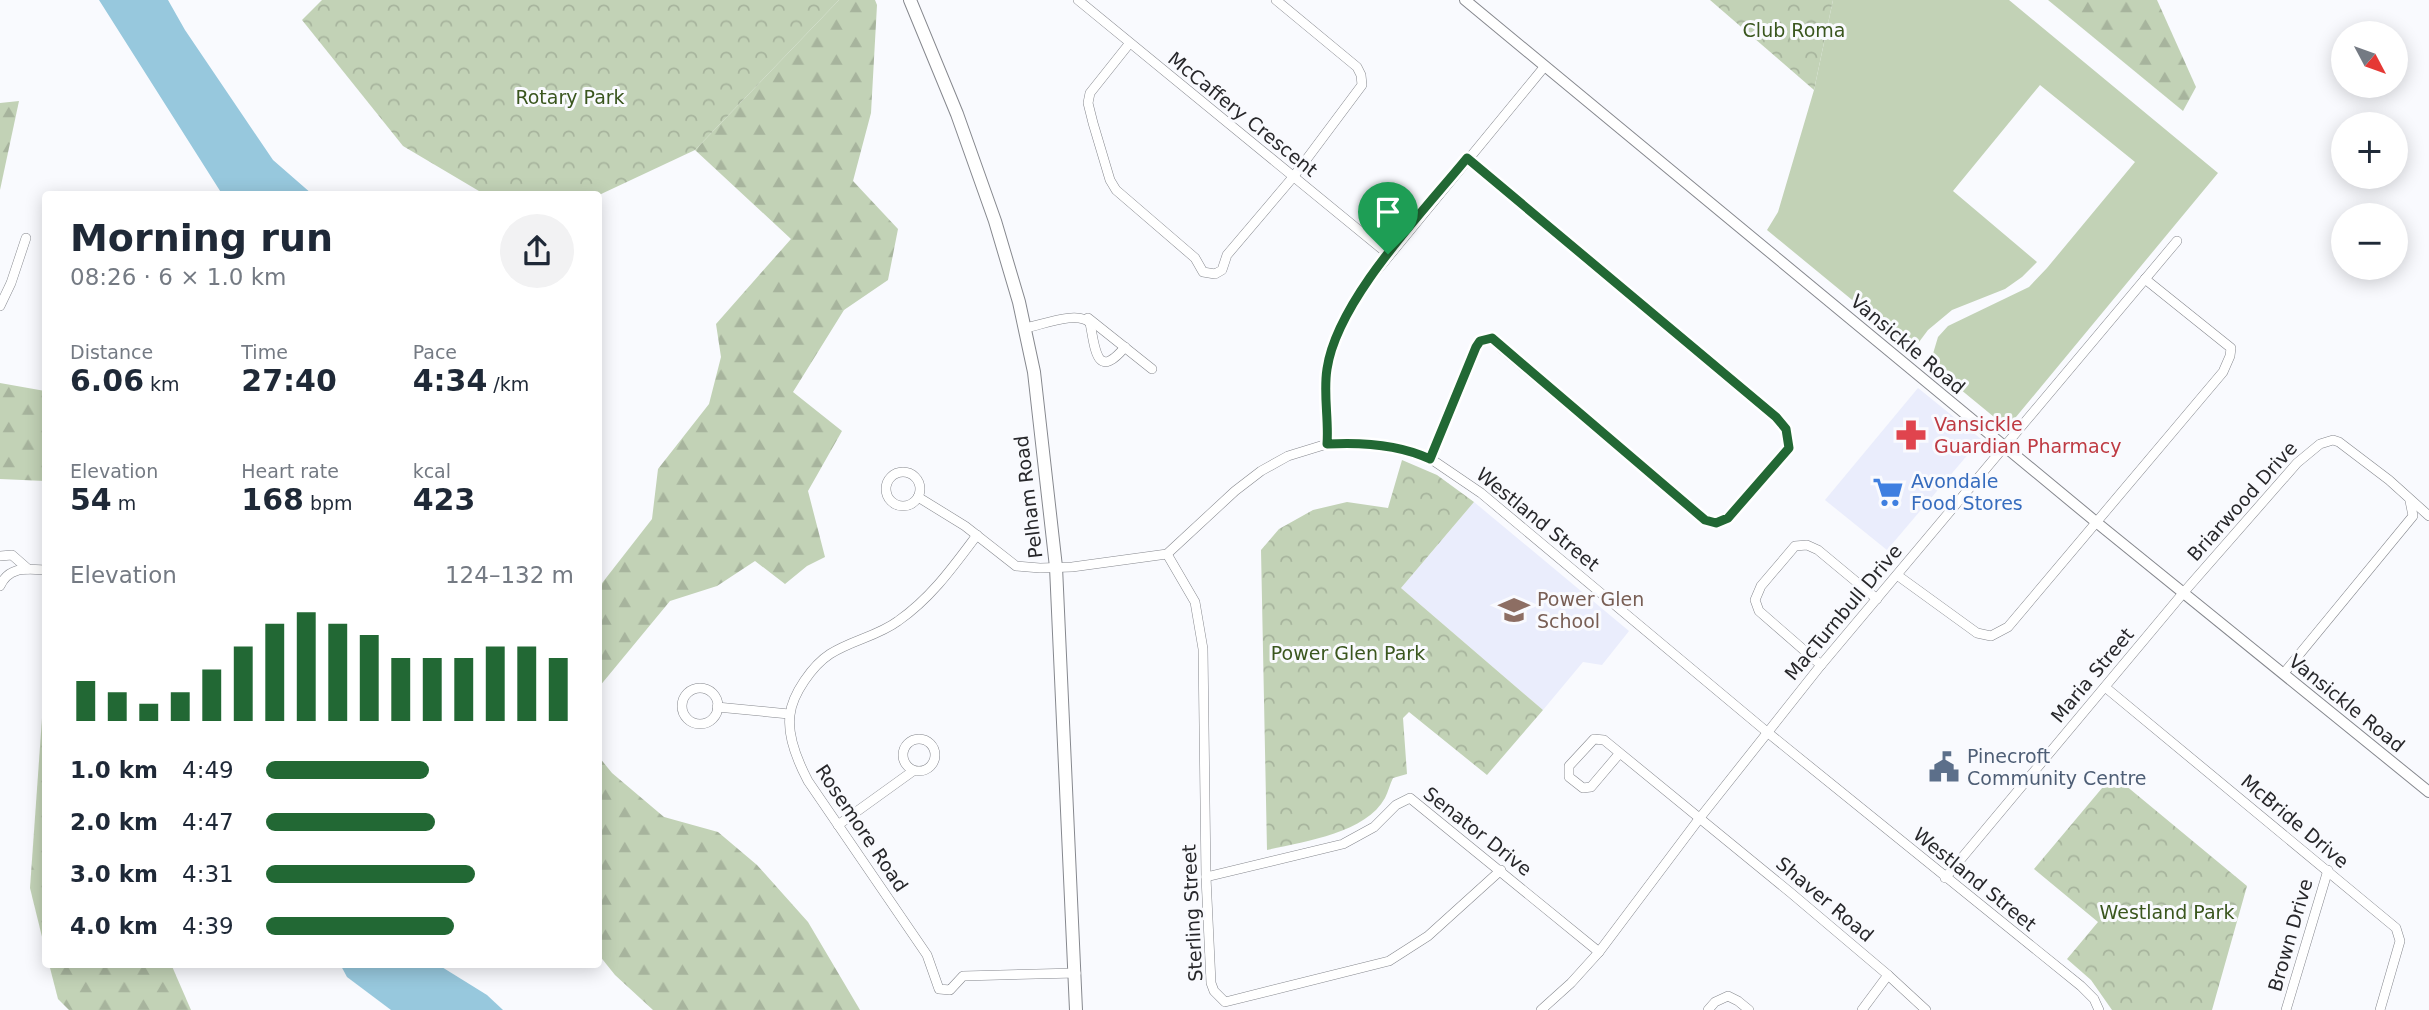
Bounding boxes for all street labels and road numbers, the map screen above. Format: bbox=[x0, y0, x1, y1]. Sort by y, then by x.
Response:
street label: McCaffery Crescent bbox=[1164, 47, 1322, 181]
street label: Vansickle Road bbox=[1846, 290, 1970, 398]
street label: Pelham Road bbox=[1010, 434, 1046, 560]
street label: Briarwood Drive bbox=[2183, 437, 2301, 565]
street label: Westland Street bbox=[1472, 463, 1604, 575]
street label: MacTurnbull Drive bbox=[1780, 540, 1906, 684]
street label: Maria Street bbox=[2046, 623, 2138, 727]
street label: Vansickle Road bbox=[2285, 650, 2409, 756]
street label: Rosemore Road bbox=[811, 760, 913, 896]
street label: McBride Drive bbox=[2237, 770, 2353, 872]
street label: Senator Drive bbox=[1420, 782, 1536, 880]
street label: Westland Street bbox=[1909, 823, 2041, 935]
street label: Sterling Street bbox=[1177, 844, 1207, 982]
street label: Shaver Road bbox=[1772, 852, 1878, 946]
street label: Brown Drive bbox=[2263, 876, 2317, 994]

